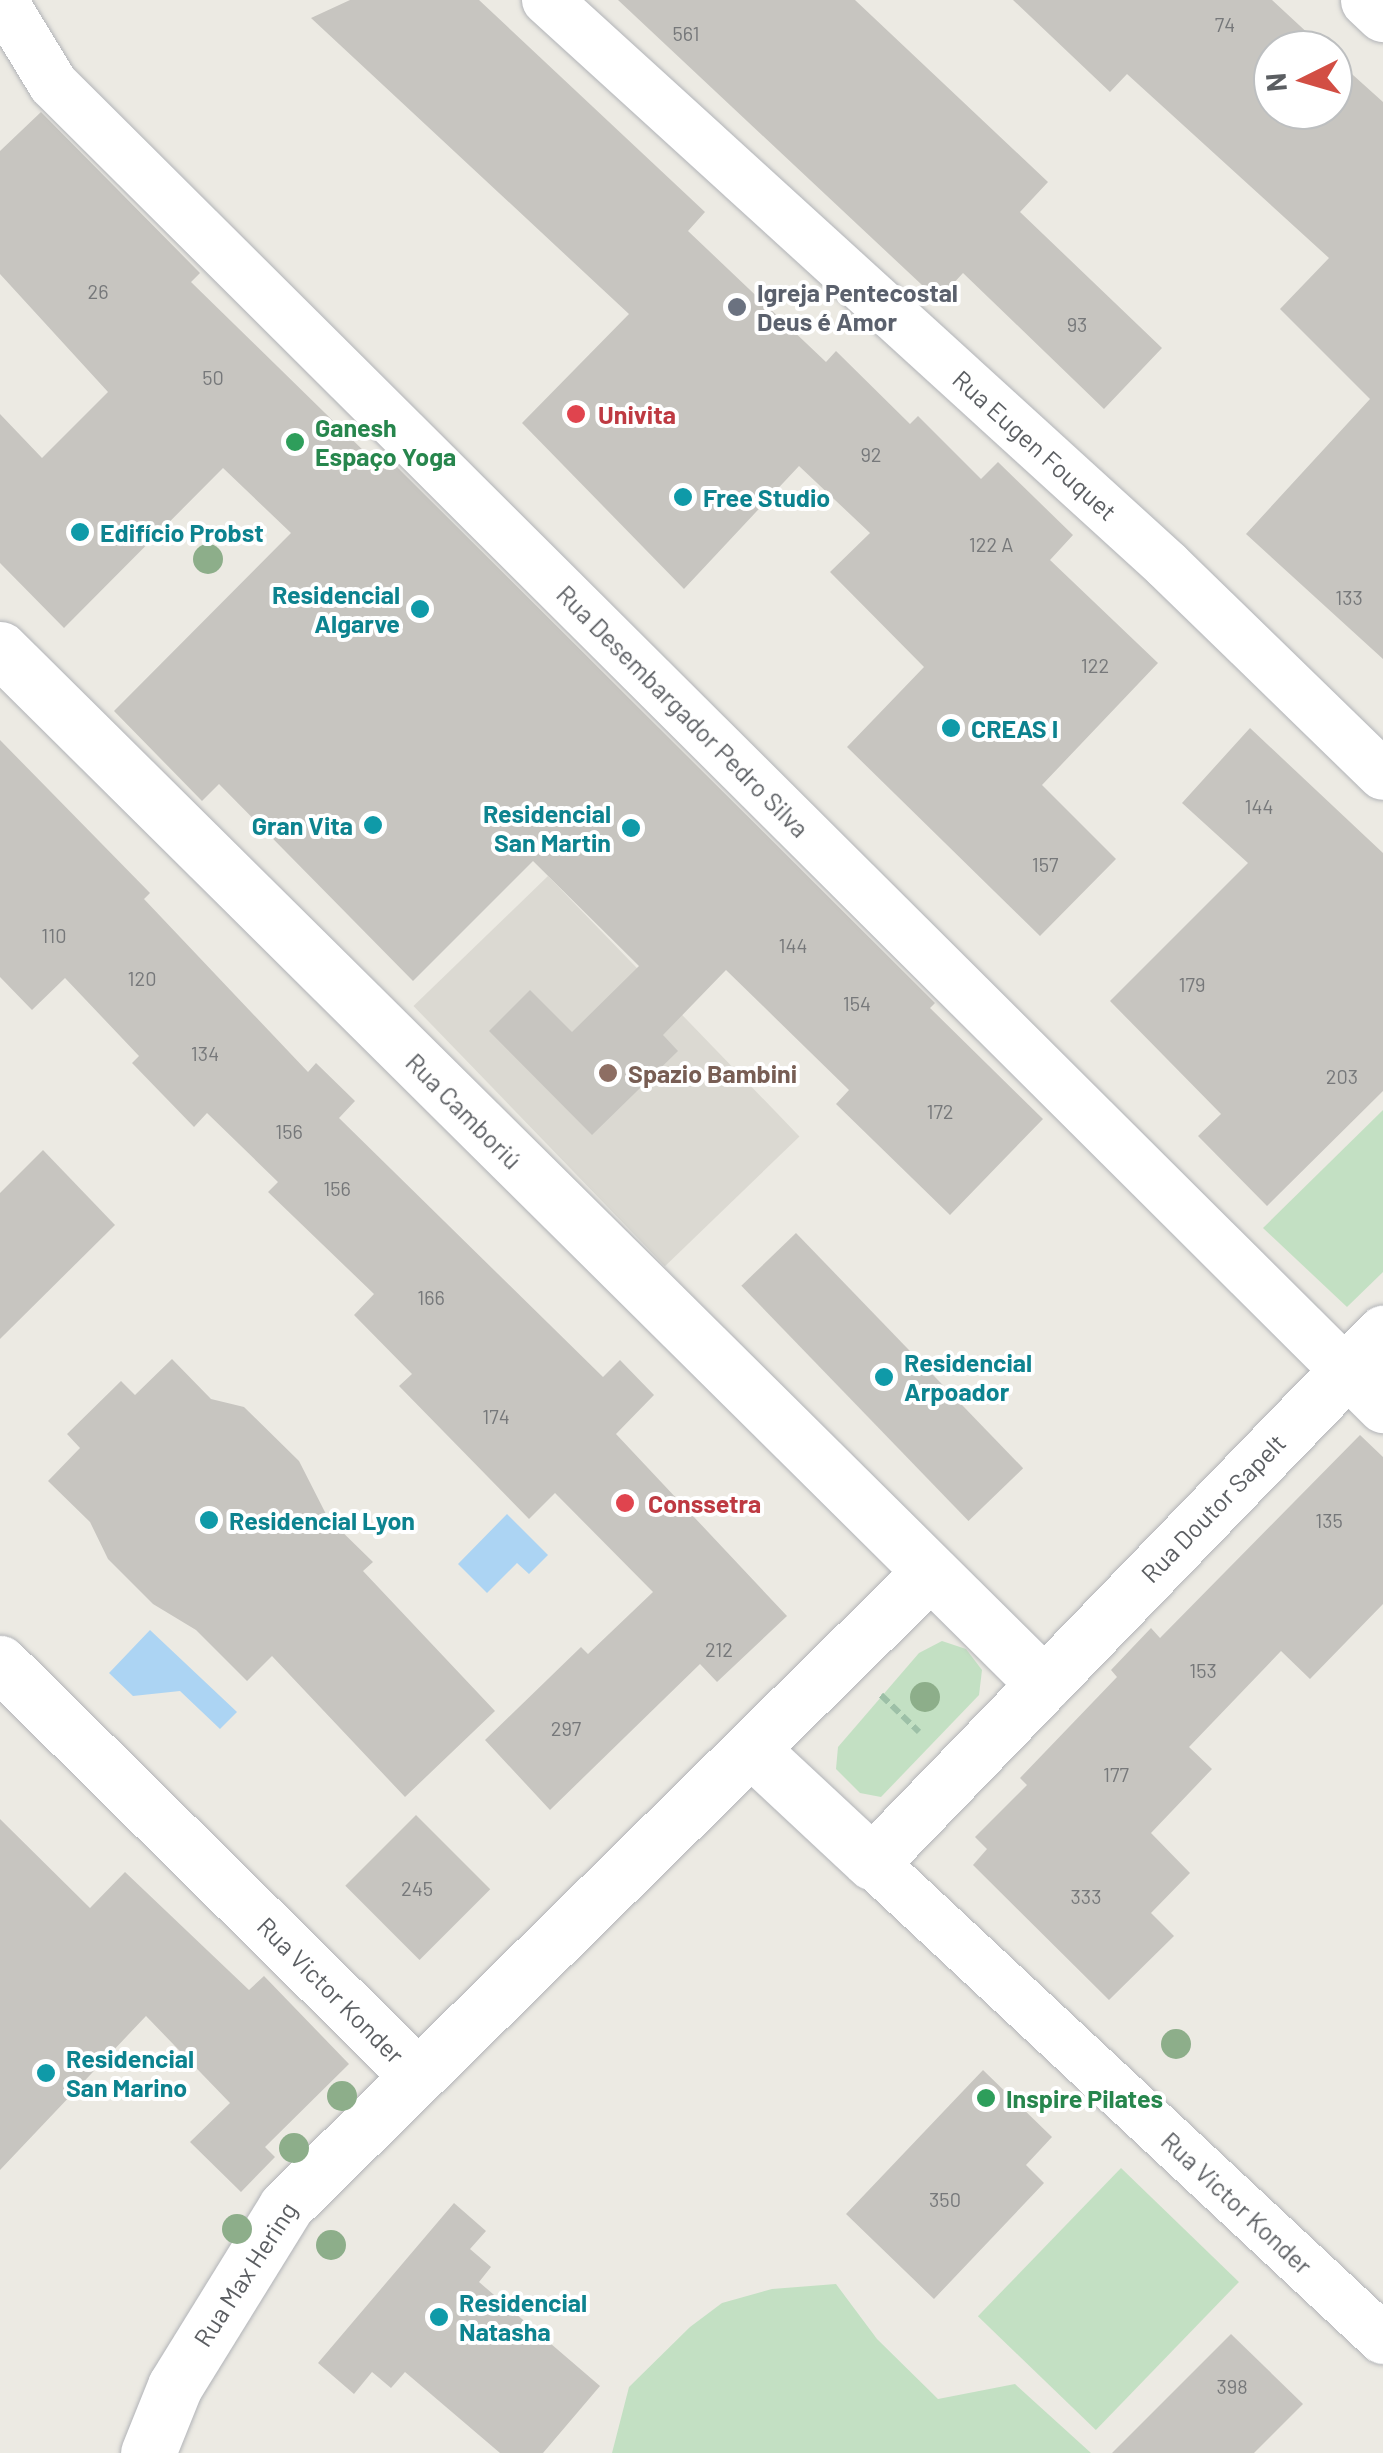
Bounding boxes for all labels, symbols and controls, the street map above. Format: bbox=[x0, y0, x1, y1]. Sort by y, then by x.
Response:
house number: 74 bbox=[1215, 12, 1235, 36]
house number: 561 bbox=[672, 21, 700, 45]
north arrow bbox=[1253, 30, 1353, 130]
text: N bbox=[1257, 72, 1293, 93]
place label: Igreja Pentecostal Deus é Amor bbox=[757, 278, 958, 337]
house number: 26 bbox=[87, 279, 109, 303]
marker: Igreja Pentecostal Deus é Amor bbox=[726, 296, 748, 318]
house number: 93 bbox=[1067, 312, 1087, 336]
street label: Rua Eugen Fouquet bbox=[947, 364, 1123, 526]
house number: 50 bbox=[202, 365, 224, 389]
place label: Univita bbox=[598, 399, 676, 429]
marker: Univita bbox=[563, 401, 589, 427]
place label: Ganesh Espaço Yoga bbox=[315, 413, 456, 472]
marker: Ganesh Espaço Yoga bbox=[284, 431, 306, 453]
house number: 92 bbox=[860, 442, 882, 466]
place label: Free Studio bbox=[703, 482, 830, 512]
marker: Free Studio bbox=[672, 486, 694, 508]
place label: Edifício Probst bbox=[100, 517, 264, 547]
marker: Edifício Probst bbox=[69, 521, 91, 543]
house number: 122 A bbox=[969, 532, 1013, 556]
street label: Rua Desembargador Pedro Silva bbox=[551, 579, 815, 843]
place label: Residencial Algarve bbox=[272, 580, 400, 639]
house number: 133 bbox=[1335, 585, 1363, 609]
marker: Residencial Algarve bbox=[409, 598, 431, 620]
house number: 122 bbox=[1081, 653, 1109, 677]
place label: CREAS I bbox=[971, 713, 1058, 743]
marker: CREAS I bbox=[940, 717, 962, 739]
house number: 144 bbox=[1244, 794, 1274, 818]
place label: Residencial San Martin bbox=[483, 799, 611, 858]
place label: Gran Vita bbox=[252, 810, 353, 840]
marker: Gran Vita bbox=[362, 814, 384, 836]
marker: Residencial San Martin bbox=[620, 817, 642, 839]
house number: 157 bbox=[1032, 852, 1058, 876]
house number: 110 bbox=[41, 923, 67, 947]
house number: 144 bbox=[778, 933, 808, 957]
house number: 120 bbox=[127, 966, 157, 990]
house number: 179 bbox=[1179, 972, 1205, 996]
house number: 154 bbox=[843, 991, 871, 1015]
house number: 134 bbox=[191, 1041, 219, 1065]
street label: Rua Camboriú bbox=[400, 1047, 528, 1175]
place label: Spazio Bambini bbox=[628, 1058, 797, 1088]
marker: Spazio Bambini bbox=[597, 1062, 619, 1084]
house number: 203 bbox=[1326, 1064, 1358, 1088]
house number: 172 bbox=[926, 1099, 954, 1123]
house number: 156 bbox=[275, 1119, 303, 1143]
house number: 156 bbox=[323, 1176, 351, 1200]
house number: 166 bbox=[417, 1285, 445, 1309]
place label: Residencial Arpoador bbox=[904, 1348, 1032, 1407]
marker: Residencial Arpoador bbox=[873, 1366, 895, 1388]
house number: 174 bbox=[482, 1404, 510, 1428]
street label: Rua Doutor Sapelt bbox=[1135, 1428, 1291, 1588]
place label: Conssetra bbox=[648, 1488, 761, 1518]
marker: Conssetra bbox=[612, 1490, 638, 1516]
place label: Residencial Lyon bbox=[229, 1505, 415, 1535]
house number: 135 bbox=[1315, 1508, 1343, 1532]
marker: Residencial Lyon bbox=[198, 1509, 220, 1531]
house number: 212 bbox=[705, 1637, 733, 1661]
house number: 153 bbox=[1189, 1658, 1217, 1682]
house number: 297 bbox=[551, 1716, 581, 1740]
house number: 177 bbox=[1103, 1762, 1129, 1786]
house number: 245 bbox=[401, 1876, 433, 1900]
house number: 333 bbox=[1071, 1884, 1101, 1908]
street label: Rua Victor Konder bbox=[251, 1910, 411, 2070]
place label: Residencial San Marino bbox=[66, 2044, 194, 2103]
marker: Residencial San Marino bbox=[35, 2062, 57, 2084]
place label: Inspire Pilates bbox=[1006, 2083, 1163, 2113]
marker: Inspire Pilates bbox=[975, 2087, 997, 2109]
street label: Rua Victor Konder bbox=[1155, 2126, 1319, 2280]
house number: 350 bbox=[929, 2187, 961, 2211]
street label: Rua Max Hering bbox=[187, 2196, 303, 2352]
place label: Residencial Natasha bbox=[459, 2288, 587, 2347]
marker: Residencial Natasha bbox=[428, 2306, 450, 2328]
house number: 398 bbox=[1216, 2374, 1248, 2398]

